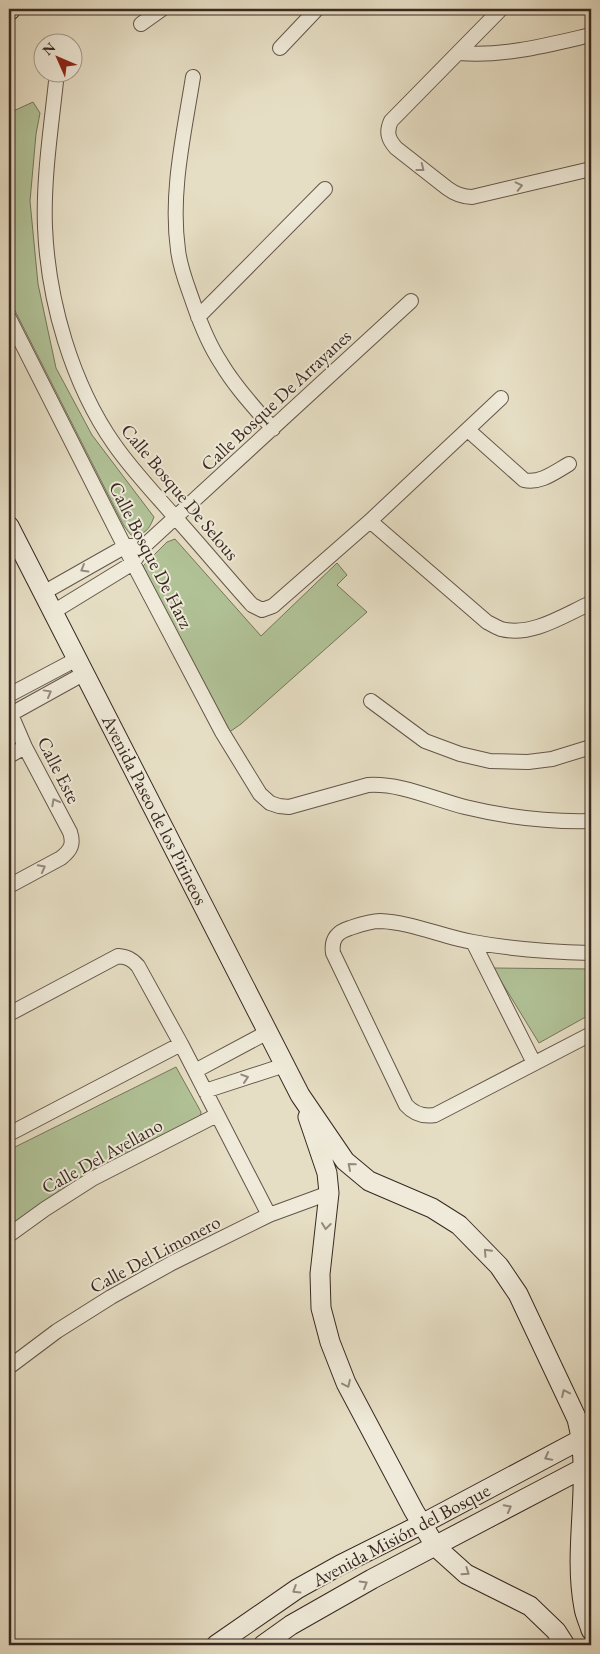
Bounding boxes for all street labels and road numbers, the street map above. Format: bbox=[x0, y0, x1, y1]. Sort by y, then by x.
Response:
street label: Calle Bosque De Arrayanes bbox=[195, 324, 357, 476]
street label: Calle Bosque De Selous bbox=[115, 418, 245, 566]
street label: Calle Bosque De Harz bbox=[103, 477, 199, 633]
street label: Avenida Paseo de los Pirineos bbox=[96, 710, 214, 909]
street label: Calle Este bbox=[32, 732, 86, 808]
street label: Calle Del Avellano bbox=[37, 1112, 167, 1200]
street label: Calle Del Limonero bbox=[85, 1209, 225, 1299]
street label: Avenida Misión del Bosque bbox=[307, 1477, 494, 1593]

